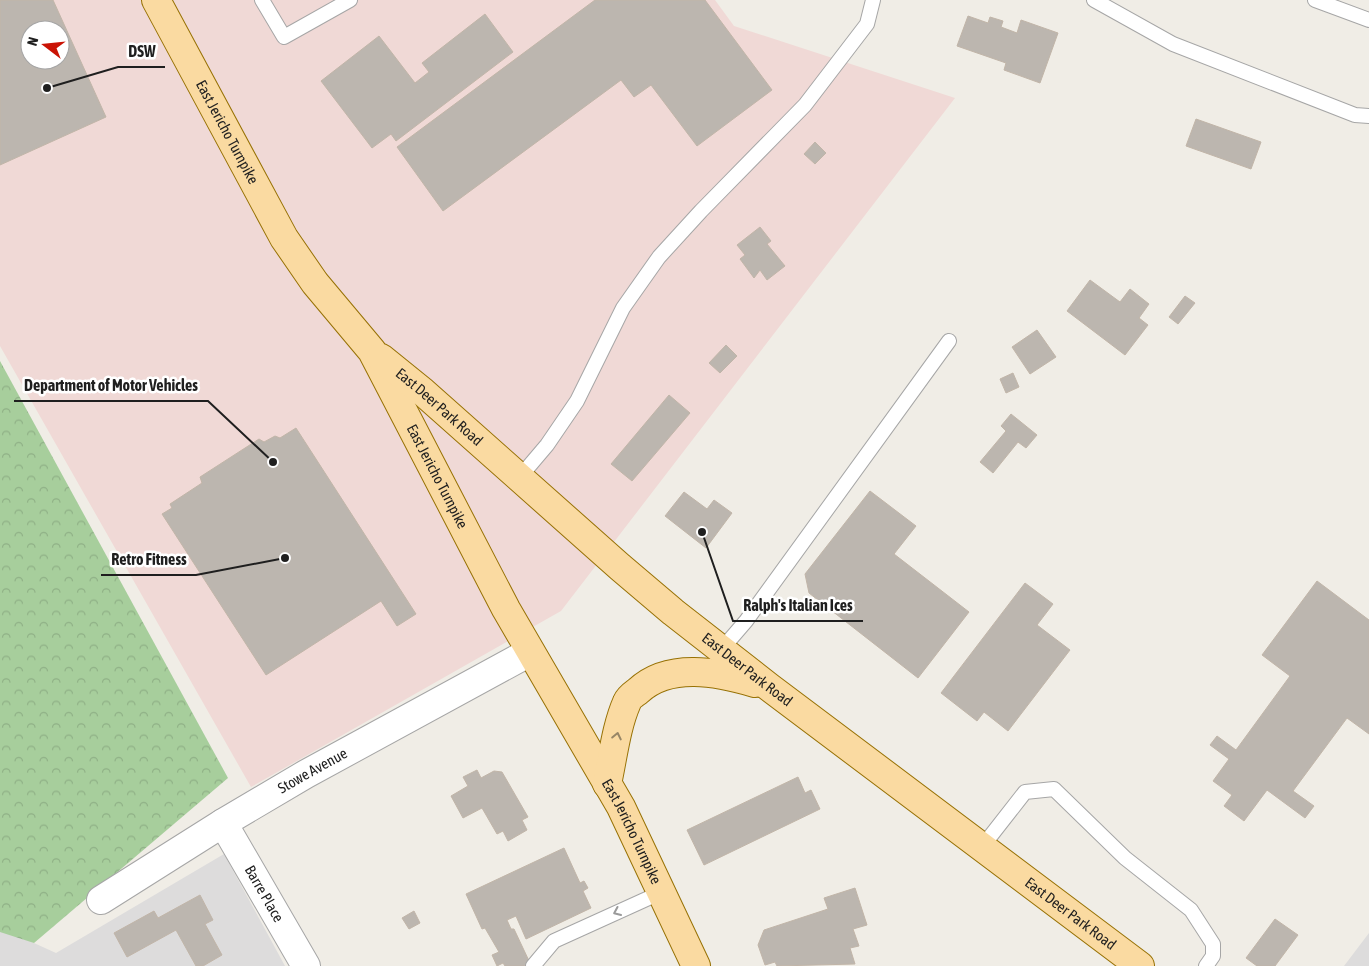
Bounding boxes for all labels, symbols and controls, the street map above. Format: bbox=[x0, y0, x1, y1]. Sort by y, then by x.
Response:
north arrow bbox=[20, 20, 70, 70]
text: N bbox=[24, 35, 41, 48]
callout: DSW bbox=[118, 36, 165, 67]
text: DSW bbox=[128, 42, 156, 60]
street label: East Jericho Turnpike bbox=[193, 77, 262, 187]
street label: East Deer Park Road bbox=[393, 364, 486, 449]
callout: Department of Motor Vehicles bbox=[14, 370, 208, 401]
text: Department of Motor Vehicles bbox=[24, 376, 198, 394]
street label: East Jericho Turnpike bbox=[404, 421, 472, 531]
callout: Retro Fitness bbox=[101, 544, 196, 575]
text: Retro Fitness bbox=[111, 550, 187, 568]
callout: Ralph's Italian Ices bbox=[733, 590, 863, 621]
text: Ralph's Italian Ices bbox=[743, 596, 853, 614]
street label: East Deer Park Road bbox=[699, 629, 796, 709]
one-way arrow bbox=[611, 732, 622, 741]
street label: Stowe Avenue bbox=[275, 744, 350, 797]
street label: East Jericho Turnpike bbox=[599, 776, 665, 887]
street label: Barre Place bbox=[242, 862, 288, 925]
street label: East Deer Park Road bbox=[1022, 874, 1120, 953]
one-way arrow bbox=[613, 906, 622, 916]

